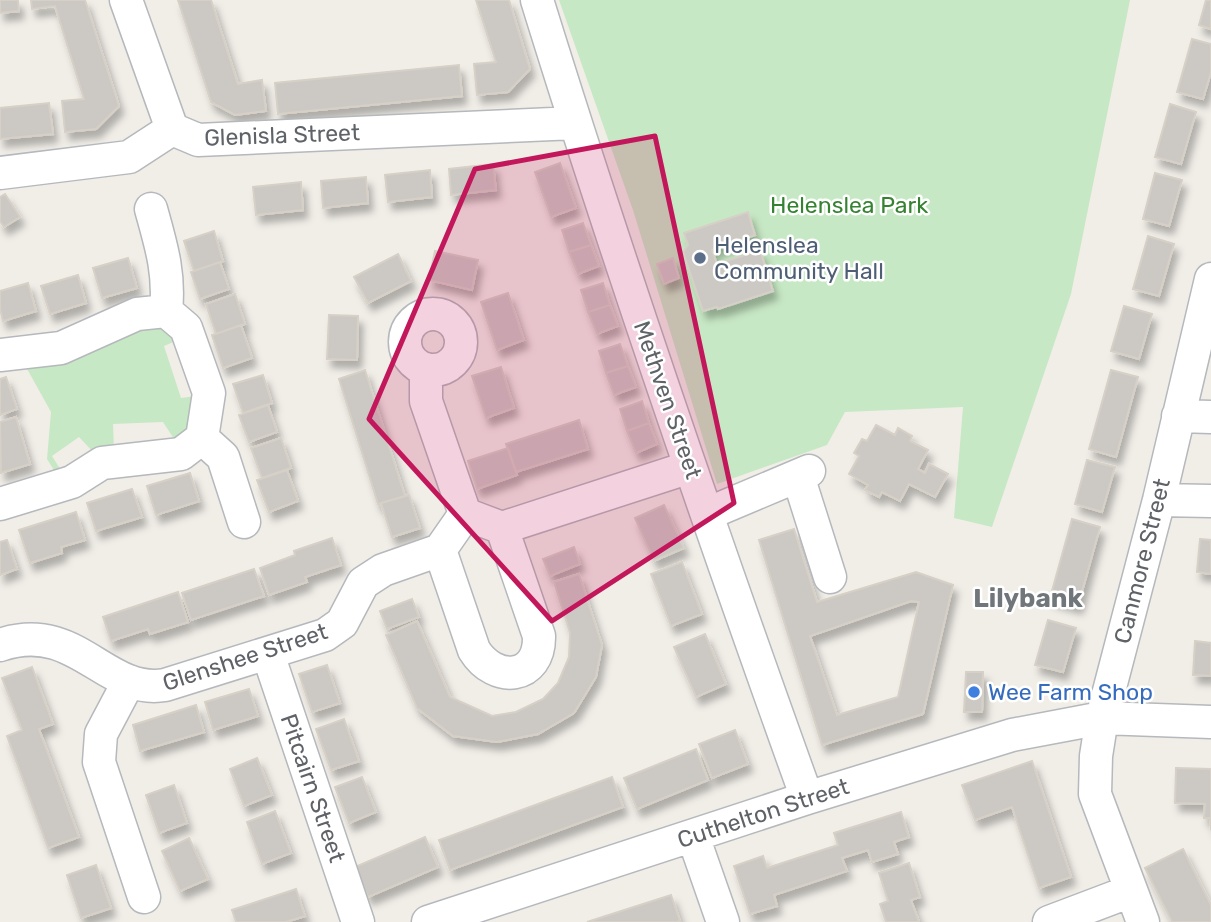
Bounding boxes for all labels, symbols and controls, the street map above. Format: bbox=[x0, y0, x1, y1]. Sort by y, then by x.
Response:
street label: Glenisla Street bbox=[204, 118, 360, 152]
park label: Helenslea Park bbox=[770, 191, 928, 219]
place label: Helenslea Community Hall bbox=[714, 231, 884, 285]
marker: Helenslea Community Hall bbox=[692, 250, 708, 266]
street label: Methven Street bbox=[628, 317, 708, 483]
street label: Canmore Street bbox=[1108, 476, 1176, 646]
district label: Lilybank bbox=[973, 583, 1084, 614]
street label: Glenshee Street bbox=[159, 617, 331, 697]
place label: Wee Farm Shop bbox=[988, 678, 1153, 706]
marker: Wee Farm Shop bbox=[966, 684, 982, 700]
street label: Pitcairn Street bbox=[275, 710, 351, 866]
street label: Cuthelton Street bbox=[674, 772, 852, 854]

